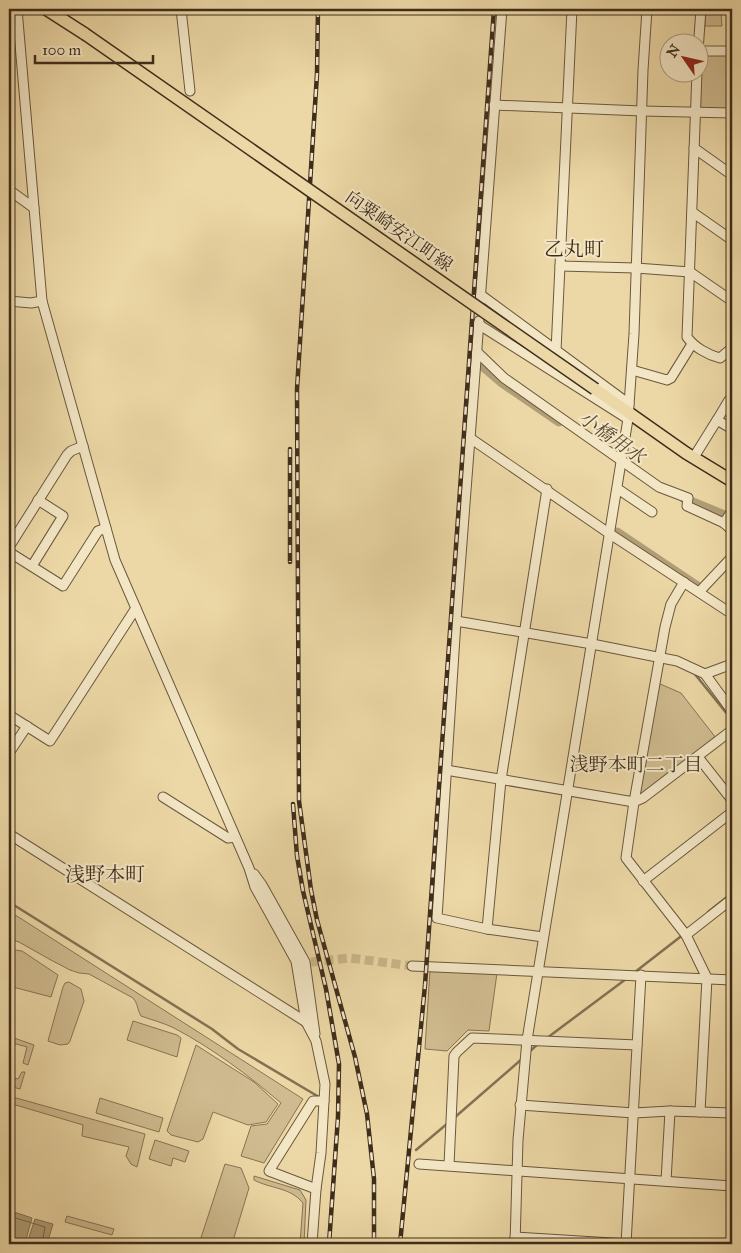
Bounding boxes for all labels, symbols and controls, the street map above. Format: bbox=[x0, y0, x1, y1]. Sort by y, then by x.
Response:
scale bar bbox=[35, 32, 152, 64]
north arrow bbox=[658, 32, 708, 82]
text: 100 m bbox=[42, 41, 82, 59]
text: N bbox=[663, 41, 684, 61]
street label: 向粟崎安江町線 bbox=[341, 186, 457, 276]
district label: 乙丸町 bbox=[544, 237, 604, 261]
water label: 小橋用水 bbox=[574, 406, 651, 469]
district label: 浅野本町二丁目 bbox=[569, 753, 703, 776]
district label: 浅野本町 bbox=[65, 862, 145, 886]

